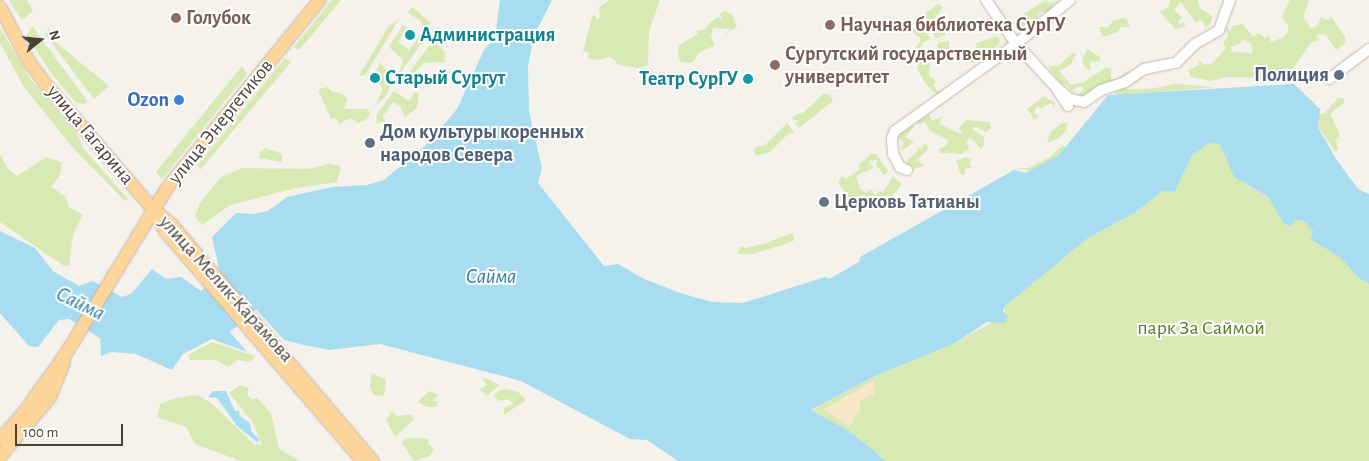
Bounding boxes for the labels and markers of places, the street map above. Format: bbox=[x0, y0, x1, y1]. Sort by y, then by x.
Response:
place label: Голубок bbox=[186, 6, 251, 30]
marker: Голубок bbox=[170, 12, 182, 24]
place label: Научная библиотека СурГУ bbox=[840, 13, 1066, 37]
marker: Научная библиотека СурГУ bbox=[824, 19, 836, 31]
place label: Администрация bbox=[420, 23, 555, 47]
marker: Администрация bbox=[404, 29, 416, 41]
place label: Сургутский государственный университет bbox=[785, 42, 1028, 89]
marker: Сургутский государственный университет bbox=[769, 59, 781, 71]
place label: Полиция bbox=[1254, 63, 1329, 87]
place label: Старый Сургут bbox=[385, 66, 505, 90]
place label: Театр СурГУ bbox=[639, 67, 738, 91]
marker: Полиция bbox=[1333, 69, 1345, 81]
marker: Старый Сургут bbox=[369, 72, 381, 84]
marker: Театр СурГУ bbox=[742, 73, 754, 85]
place label: Ozon bbox=[127, 88, 169, 112]
marker: Ozon bbox=[173, 94, 185, 106]
place label: Дом культуры коренных народов Севера bbox=[380, 120, 584, 167]
marker: Дом культуры коренных народов Севера bbox=[364, 137, 376, 149]
place label: Церковь Татианы bbox=[834, 190, 980, 214]
marker: Церковь Татианы bbox=[818, 196, 830, 208]

